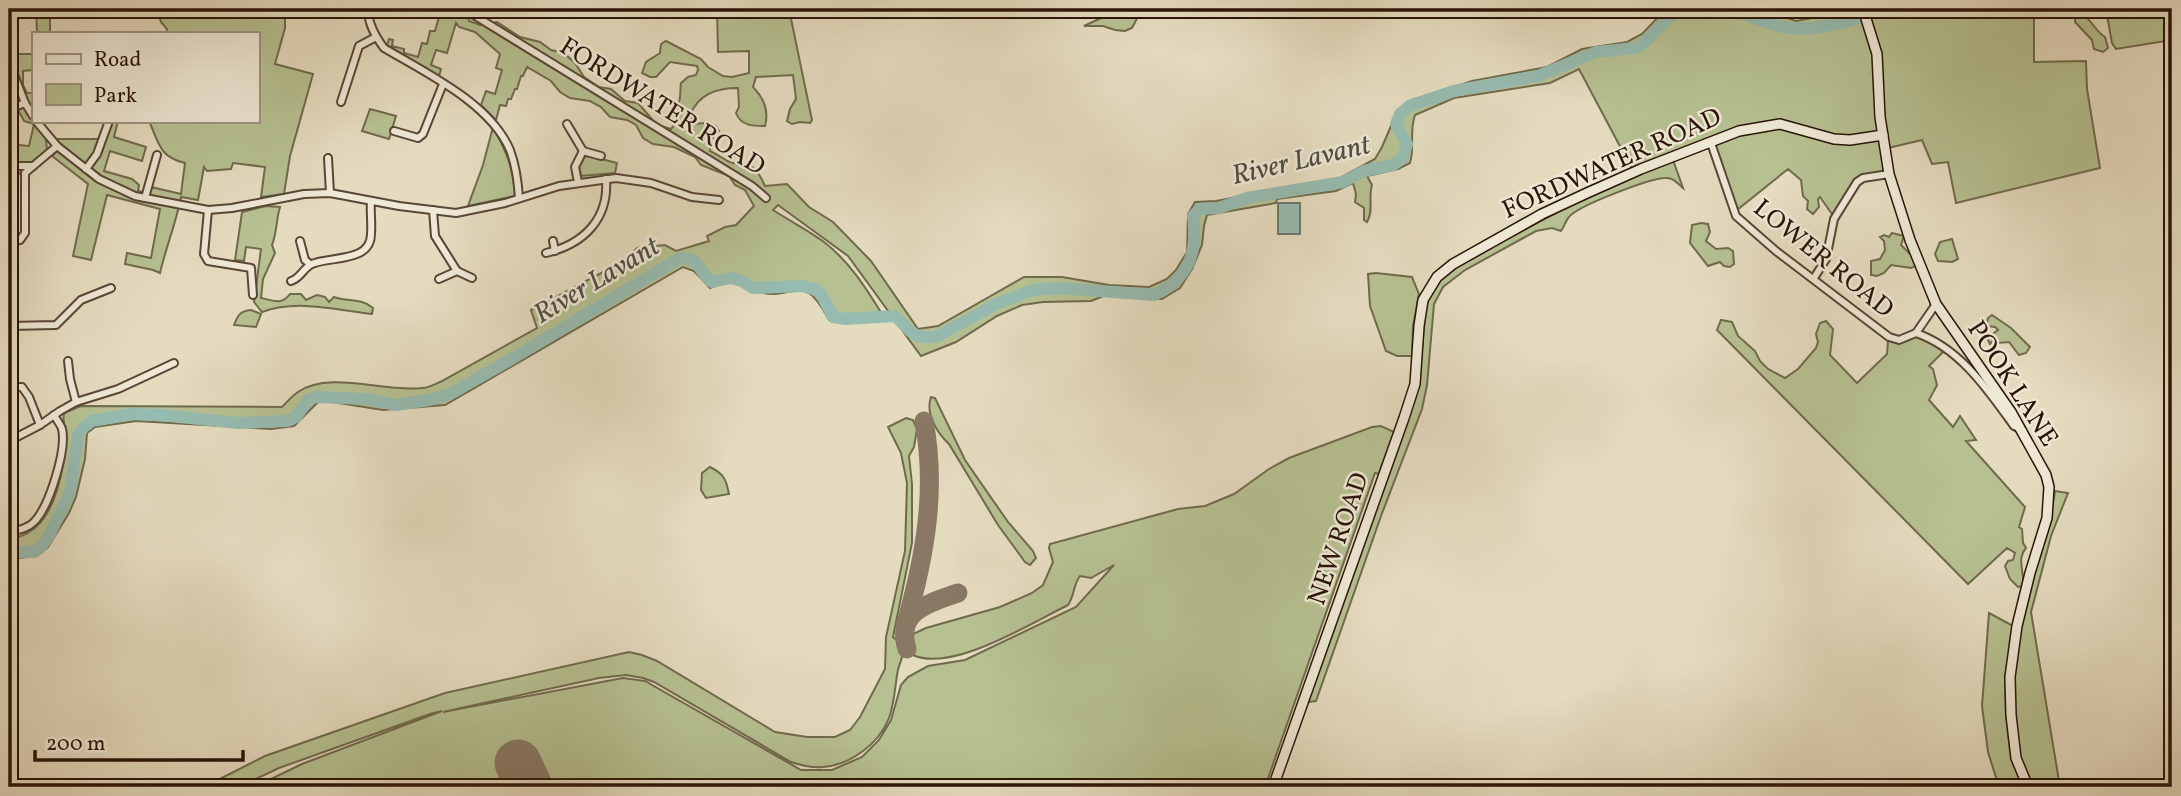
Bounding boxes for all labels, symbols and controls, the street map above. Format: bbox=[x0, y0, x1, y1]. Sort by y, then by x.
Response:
street label: FORDWATER ROAD bbox=[552, 29, 772, 185]
legend bbox=[32, 32, 259, 122]
text: Road bbox=[94, 46, 141, 75]
text: Park bbox=[94, 82, 137, 111]
street label: FORDWATER ROAD bbox=[1497, 99, 1727, 229]
water label: River Lavant bbox=[1228, 126, 1375, 196]
street label: LOWER ROAD bbox=[1745, 191, 1901, 327]
water label: River Lavant bbox=[526, 227, 668, 334]
street label: POOK LANE bbox=[1958, 314, 2066, 454]
street label: NEW ROAD bbox=[1299, 468, 1379, 610]
scale bar bbox=[35, 719, 243, 763]
text: 200 m bbox=[46, 730, 106, 759]

